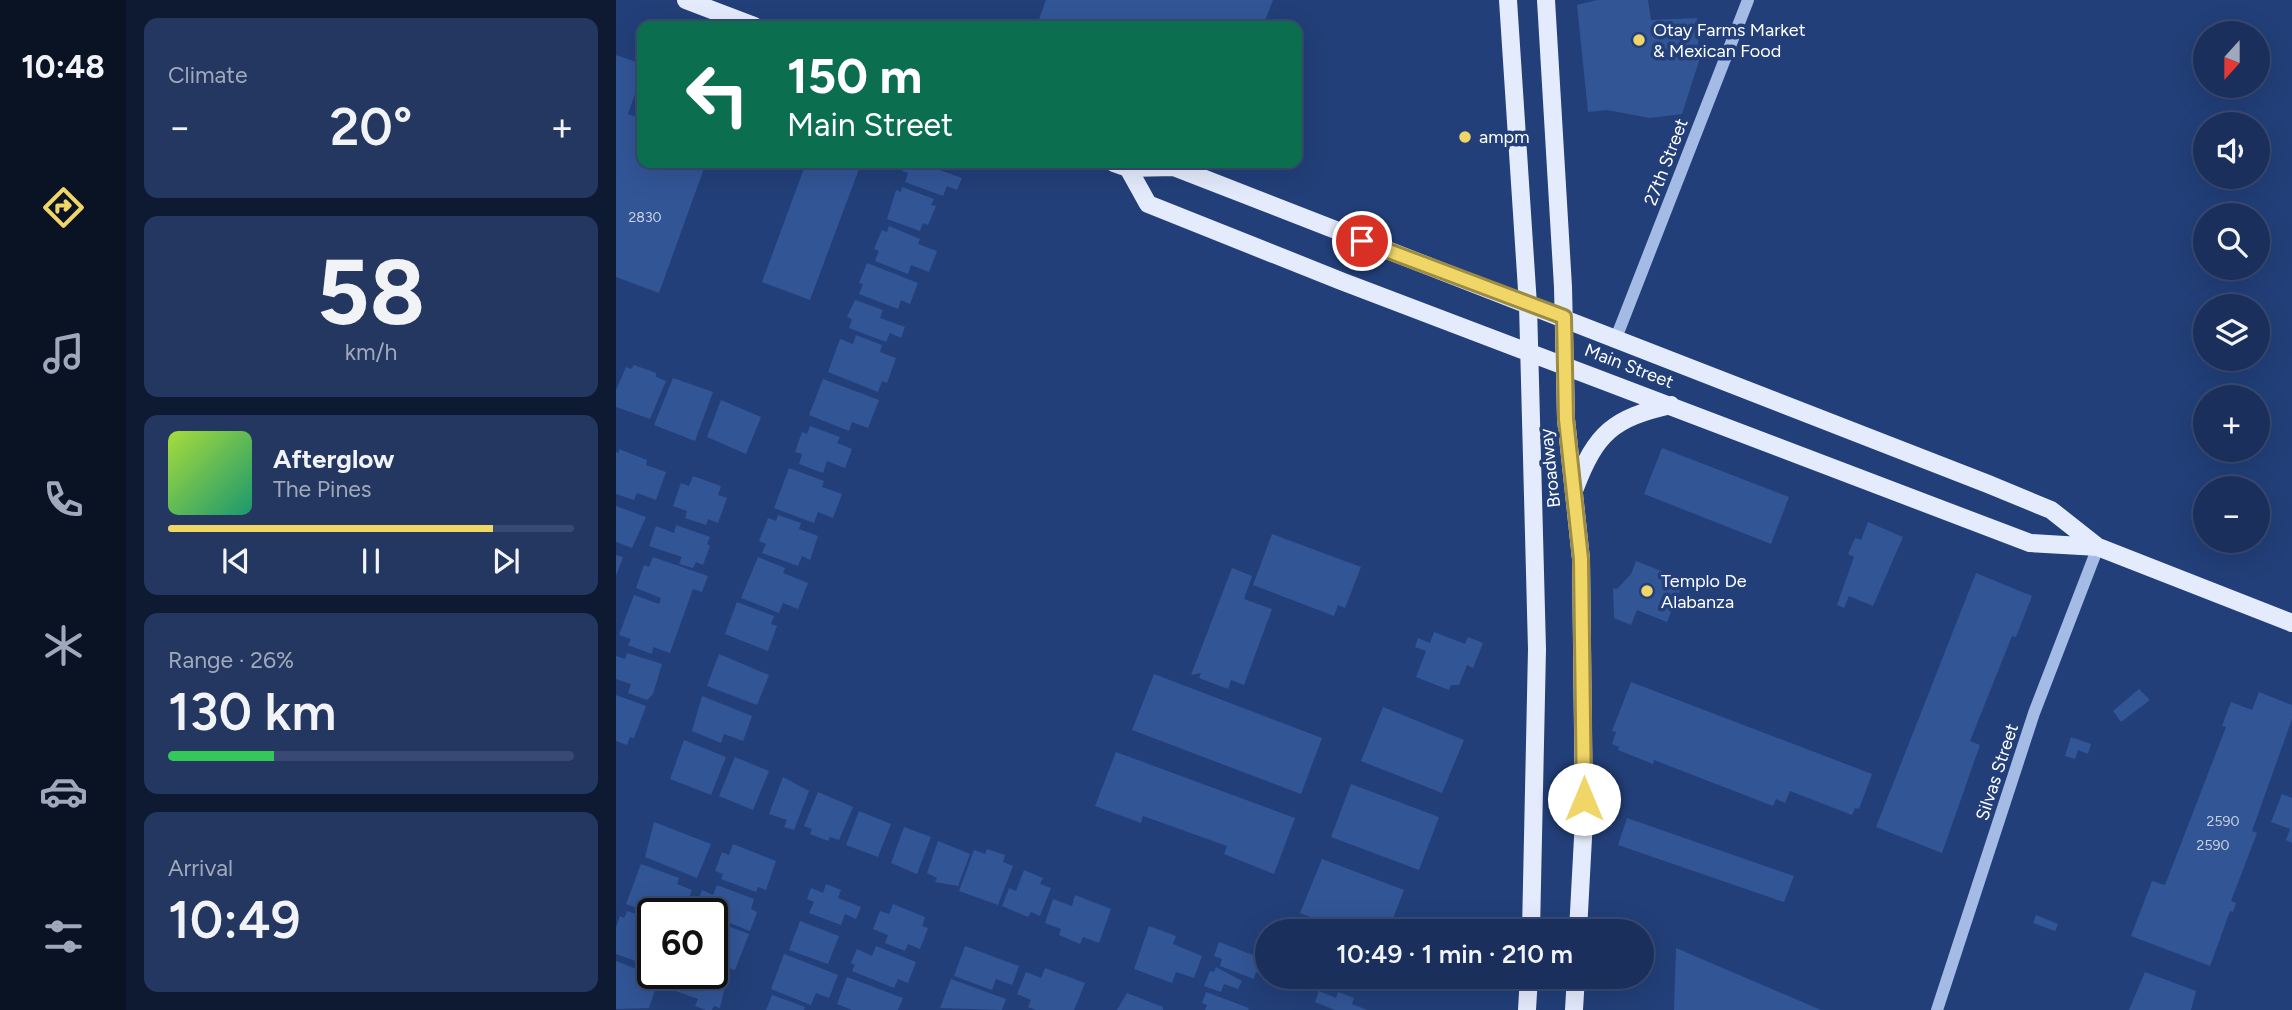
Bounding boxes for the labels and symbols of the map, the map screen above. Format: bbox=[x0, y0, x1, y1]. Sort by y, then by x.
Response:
place label: Otay Farms Market & Mexican Food bbox=[1653, 19, 1806, 62]
north arrow bbox=[2193, 21, 2270, 98]
marker: Otay Farms Market & Mexican Food bbox=[1631, 32, 1647, 48]
street label: 27th Street bbox=[1639, 115, 1693, 209]
place label: ampm bbox=[1479, 126, 1529, 148]
marker: ampm bbox=[1457, 129, 1473, 145]
house number: 2830 bbox=[628, 209, 662, 226]
pin bbox=[1332, 211, 1392, 271]
street label: Main Street bbox=[1581, 339, 1677, 393]
street label: Broadway bbox=[1535, 427, 1565, 509]
place label: Templo De Alabanza bbox=[1661, 570, 1747, 613]
marker: Templo De Alabanza bbox=[1639, 583, 1655, 599]
street label: Silvas Street bbox=[1971, 721, 2023, 823]
position arrow bbox=[1547, 762, 1621, 836]
house number: 2590 bbox=[2207, 813, 2239, 830]
house number: 2590 bbox=[2197, 837, 2229, 854]
speed limit sign: 60 bbox=[637, 898, 728, 989]

